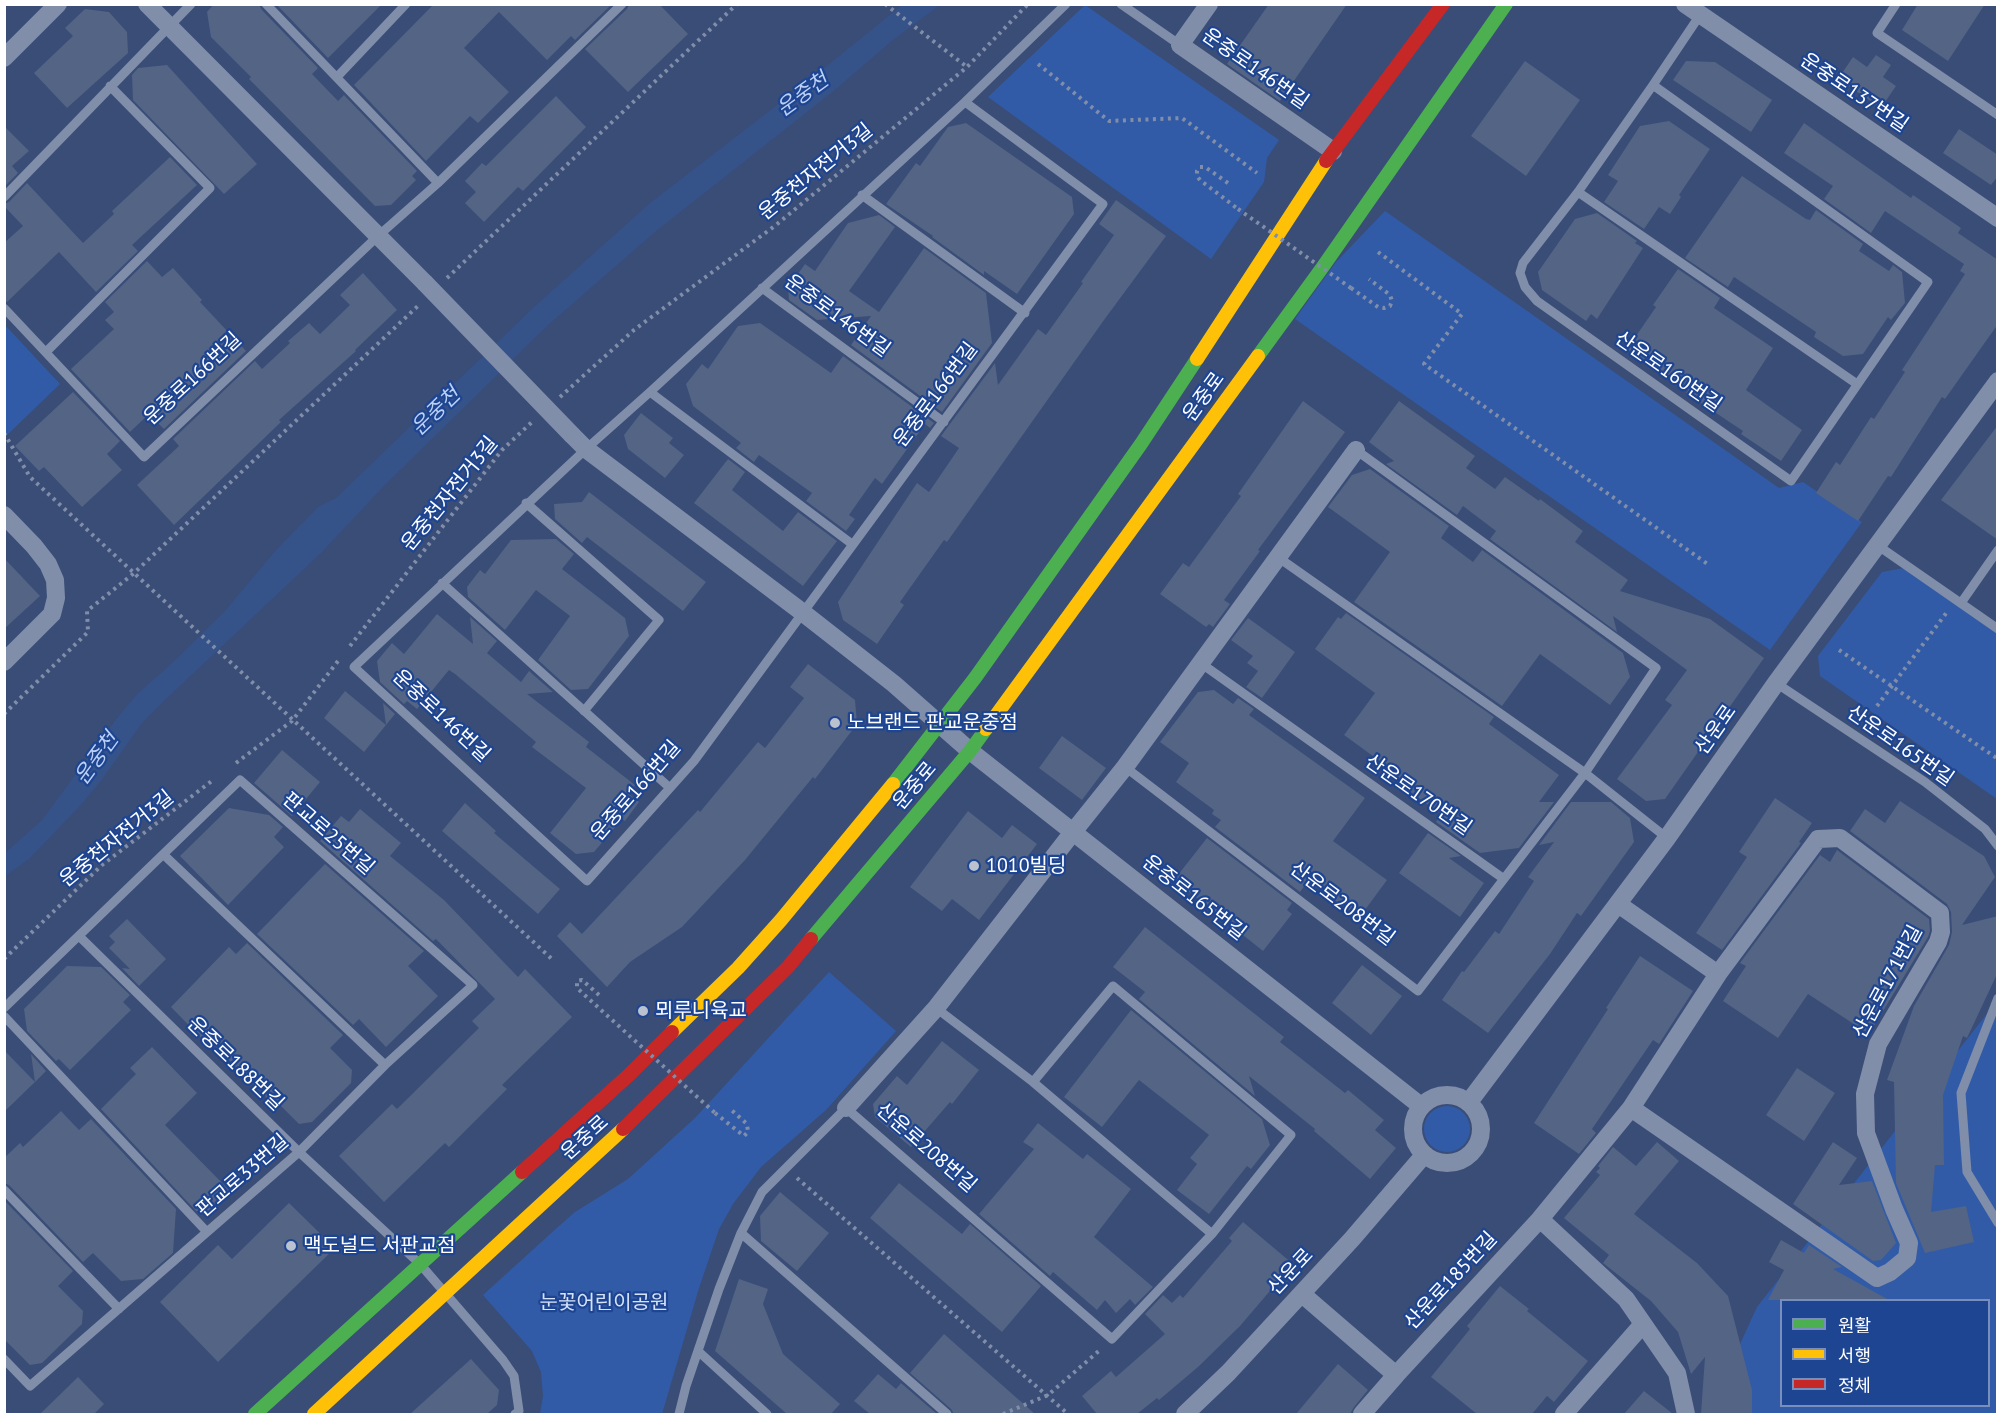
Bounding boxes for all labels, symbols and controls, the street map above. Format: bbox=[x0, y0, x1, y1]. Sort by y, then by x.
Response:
street label: 운중로146번길 bbox=[1197, 23, 1313, 115]
street label: 운중로137번길 bbox=[1796, 48, 1912, 138]
water label: 운중천 bbox=[772, 68, 834, 122]
street label: 운중천자전거3길 bbox=[754, 119, 878, 225]
street label: 운중로146번길 bbox=[780, 270, 894, 362]
street label: 산운로160번길 bbox=[1610, 326, 1726, 418]
street label: 운중로166번길 bbox=[139, 328, 247, 430]
street label: 운중로166번길 bbox=[889, 338, 983, 452]
street label: 운중로 bbox=[1178, 368, 1230, 426]
water label: 운중천 bbox=[406, 383, 466, 441]
street label: 운중천자전거3길 bbox=[397, 432, 503, 556]
street label: 운중로146번길 bbox=[387, 665, 495, 767]
street label: 산운로165번길 bbox=[1842, 700, 1958, 792]
street label: 산운로 bbox=[1690, 701, 1742, 759]
place label: 노브랜드 판교운중점 bbox=[847, 711, 1018, 735]
marker: 노브랜드 판교운중점 bbox=[828, 716, 842, 730]
water label: 운중천 bbox=[70, 728, 124, 790]
street label: 운중로166번길 bbox=[586, 736, 686, 846]
street label: 산운로170번길 bbox=[1360, 749, 1476, 841]
street label: 운중로 bbox=[888, 757, 942, 815]
street label: 운중천자전거3길 bbox=[55, 786, 179, 892]
street label: 판교로25번길 bbox=[277, 788, 379, 880]
street label: 운중로165번길 bbox=[1137, 850, 1251, 946]
place label: 1010빌딩 bbox=[986, 854, 1066, 878]
street label: 산운로208번길 bbox=[1285, 857, 1399, 951]
marker: 1010빌딩 bbox=[967, 859, 981, 873]
street label: 산운로171번길 bbox=[1848, 921, 1928, 1043]
place label: 뫼루니육교 bbox=[655, 999, 747, 1023]
marker: 뫼루니육교 bbox=[636, 1004, 650, 1018]
street label: 운중로188번길 bbox=[182, 1012, 288, 1116]
street label: 산운로208번길 bbox=[871, 1098, 981, 1198]
street label: 운중로 bbox=[556, 1111, 614, 1165]
street label: 판교로33번길 bbox=[192, 1130, 294, 1222]
street label: 산운로185번길 bbox=[1400, 1227, 1502, 1335]
place label: 맥도널드 서판교점 bbox=[303, 1234, 456, 1258]
marker: 맥도널드 서판교점 bbox=[284, 1239, 298, 1253]
street label: 산운로 bbox=[1263, 1244, 1319, 1300]
park label: 눈꽃어린이공원 bbox=[540, 1291, 668, 1315]
legend bbox=[1780, 1299, 1990, 1407]
text: 원활 bbox=[1838, 1314, 1871, 1337]
text: 서행 bbox=[1838, 1344, 1871, 1367]
text: 정체 bbox=[1838, 1374, 1871, 1397]

